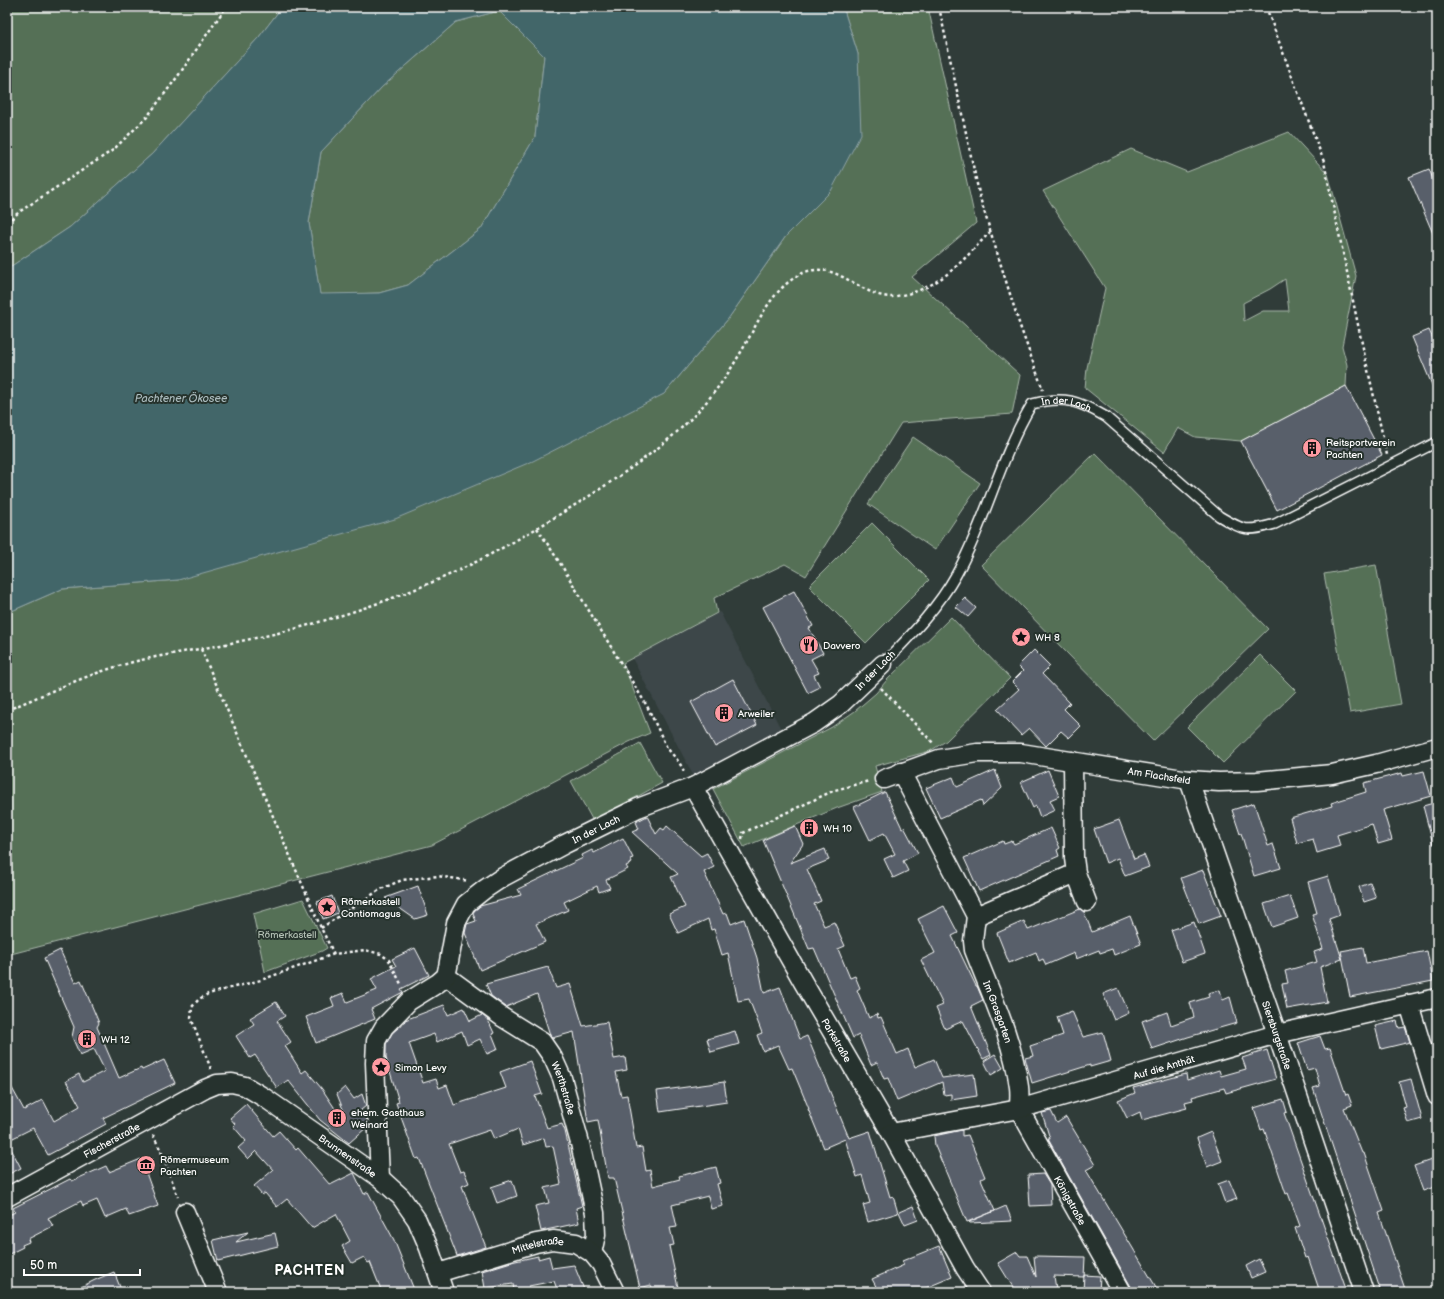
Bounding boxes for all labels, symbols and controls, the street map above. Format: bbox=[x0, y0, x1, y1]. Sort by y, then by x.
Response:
water label: Pachtener Ökosee bbox=[135, 391, 228, 405]
street label: In der Lach bbox=[1040, 395, 1094, 415]
building icon: Reitsportverein Pachten bbox=[1301, 437, 1323, 459]
place label: Reitsportverein Pachten bbox=[1326, 437, 1396, 461]
place icon: WH 8 bbox=[1010, 626, 1032, 648]
place label: WH 8 bbox=[1035, 632, 1060, 644]
restaurant icon: Davvero bbox=[798, 634, 820, 656]
place label: Davvero bbox=[823, 640, 861, 652]
street label: In der Lach bbox=[853, 648, 898, 693]
building icon: Arweiler bbox=[713, 702, 735, 724]
place label: Arweiler bbox=[738, 708, 775, 720]
street label: Am Flachsfeld bbox=[1127, 765, 1192, 787]
street label: In der Lach bbox=[571, 813, 622, 846]
building icon: WH 10 bbox=[798, 817, 820, 839]
place label: WH 10 bbox=[823, 823, 852, 835]
place icon: Römerkastell Contiomagus bbox=[316, 896, 338, 918]
place label: Römerkastell Contiomagus bbox=[341, 896, 401, 920]
park label: Römerkastell bbox=[257, 929, 317, 941]
street label: Im Grasgarten bbox=[980, 979, 1014, 1045]
street label: Siersburgstraße bbox=[1259, 1000, 1294, 1071]
street label: Parkstraße bbox=[818, 1016, 853, 1065]
building icon: WH 12 bbox=[76, 1028, 98, 1050]
place label: WH 12 bbox=[101, 1034, 130, 1046]
street label: Auf die Anthät bbox=[1132, 1053, 1196, 1082]
place icon: Simon Levy bbox=[370, 1056, 392, 1078]
street label: Werthstraße bbox=[548, 1060, 577, 1116]
place label: Simon Levy bbox=[395, 1062, 447, 1074]
building icon: ehem. Gasthaus Weinard bbox=[326, 1107, 348, 1129]
place label: ehem. Gasthaus Weinard bbox=[351, 1107, 424, 1131]
street label: Fischerstraße bbox=[82, 1121, 142, 1161]
street label: Brunnenstraße bbox=[316, 1132, 378, 1181]
museum icon: Römermuseum Pachten bbox=[135, 1154, 157, 1176]
place label: Römermuseum Pachten bbox=[160, 1154, 229, 1178]
street label: Königstraße bbox=[1051, 1174, 1088, 1228]
street label: Mittelstraße bbox=[510, 1235, 565, 1257]
scale bar bbox=[24, 1251, 140, 1277]
text: 50 m bbox=[30, 1258, 57, 1273]
district label: PACHTEN bbox=[274, 1262, 346, 1279]

